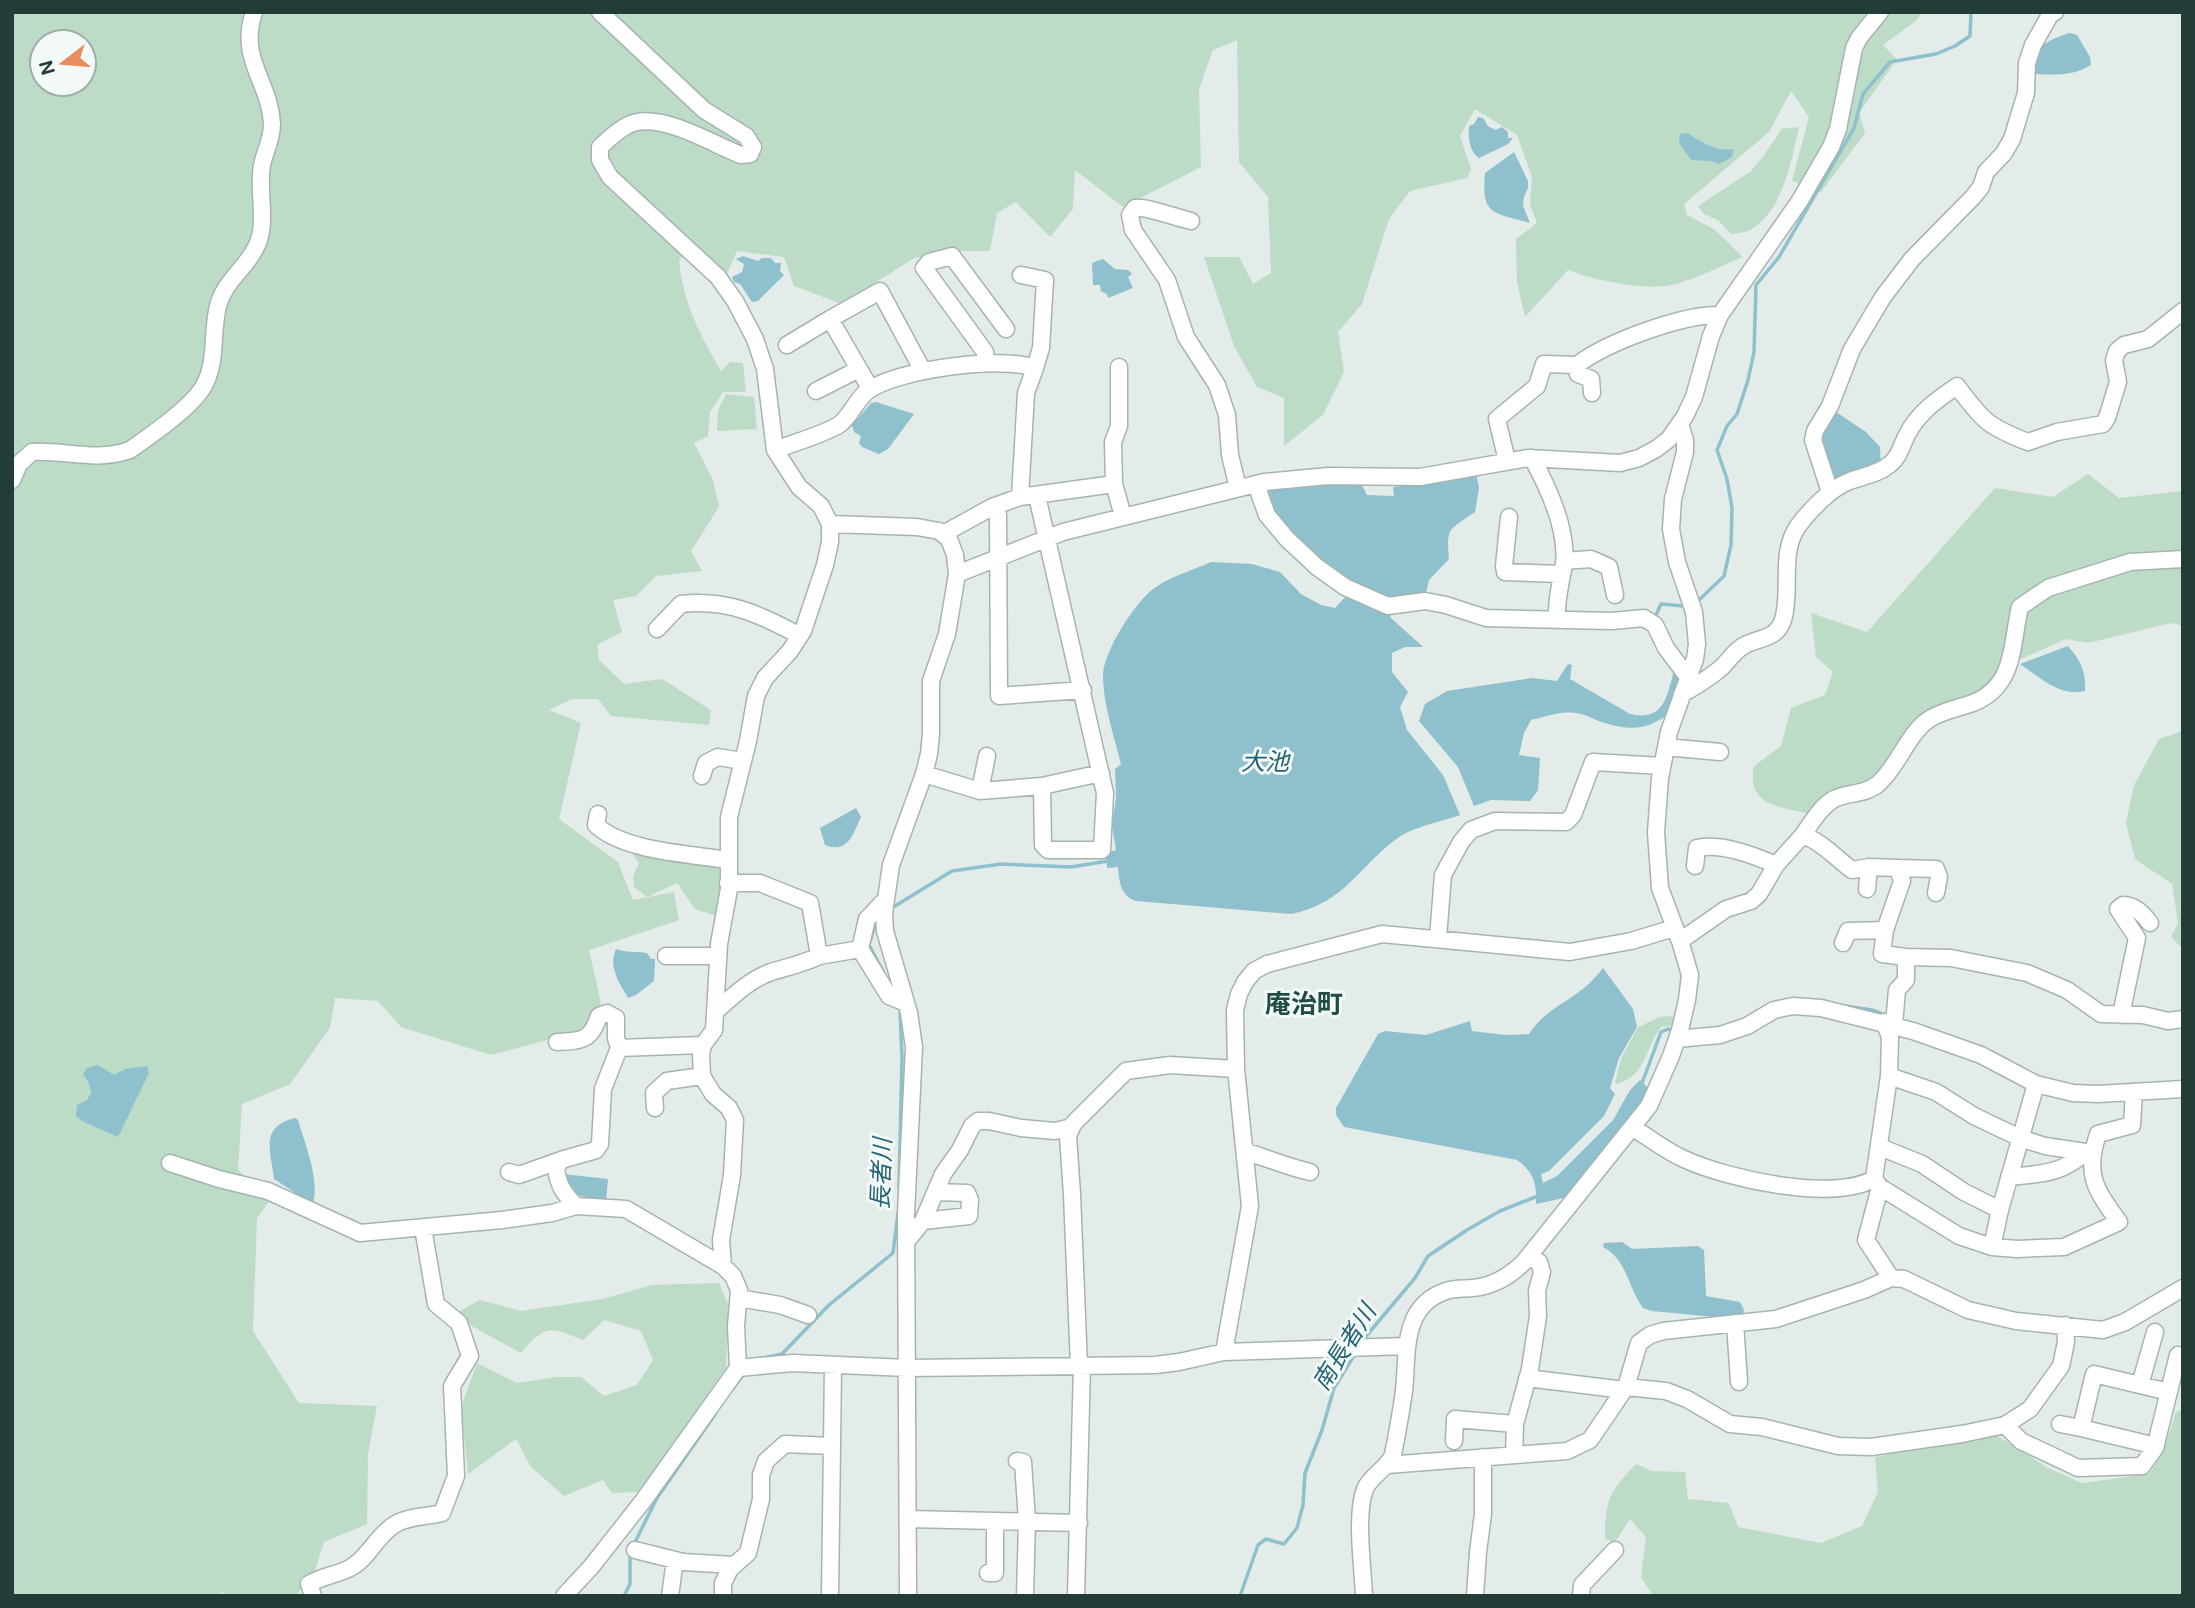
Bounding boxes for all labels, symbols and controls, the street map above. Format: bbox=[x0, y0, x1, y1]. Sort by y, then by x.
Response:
north arrow bbox=[28, 28, 98, 98]
text: N bbox=[33, 57, 61, 78]
water label: 大池 bbox=[1241, 746, 1291, 777]
district label: 庵治町 bbox=[1265, 987, 1343, 1021]
water label: 長者川 bbox=[864, 1134, 898, 1211]
water label: 南長者川 bbox=[1305, 1296, 1384, 1396]

